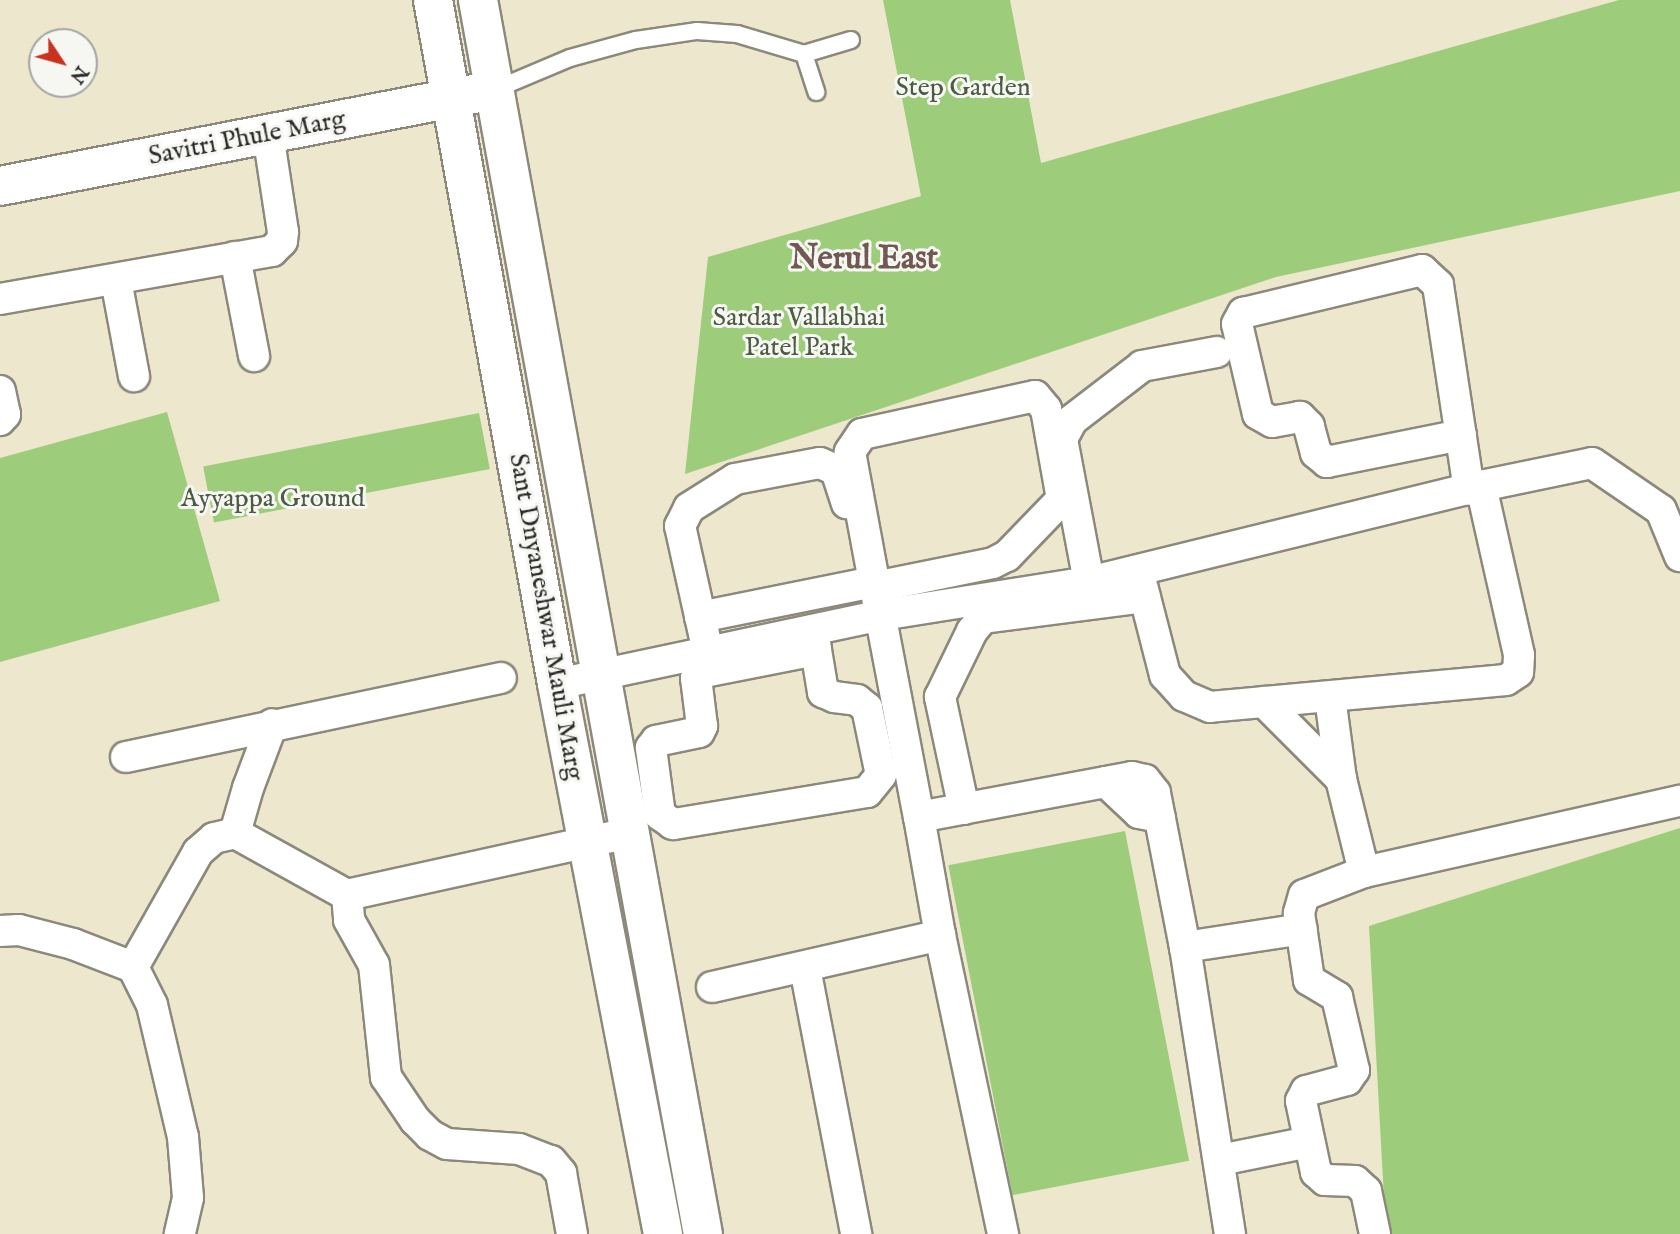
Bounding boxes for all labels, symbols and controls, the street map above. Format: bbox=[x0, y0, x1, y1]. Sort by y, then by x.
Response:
north arrow bbox=[28, 28, 98, 98]
text: N bbox=[64, 60, 93, 88]
park label: Step Garden bbox=[895, 72, 1031, 104]
street label: Savitri Phule Marg bbox=[146, 104, 348, 172]
district label: Nerul East bbox=[790, 240, 938, 280]
park label: Sardar Vallabhai Patel Park bbox=[713, 302, 885, 364]
street label: Sant Dnyaneshwar Mauli Marg bbox=[502, 451, 590, 783]
park label: Ayyappa Ground bbox=[181, 483, 365, 515]

